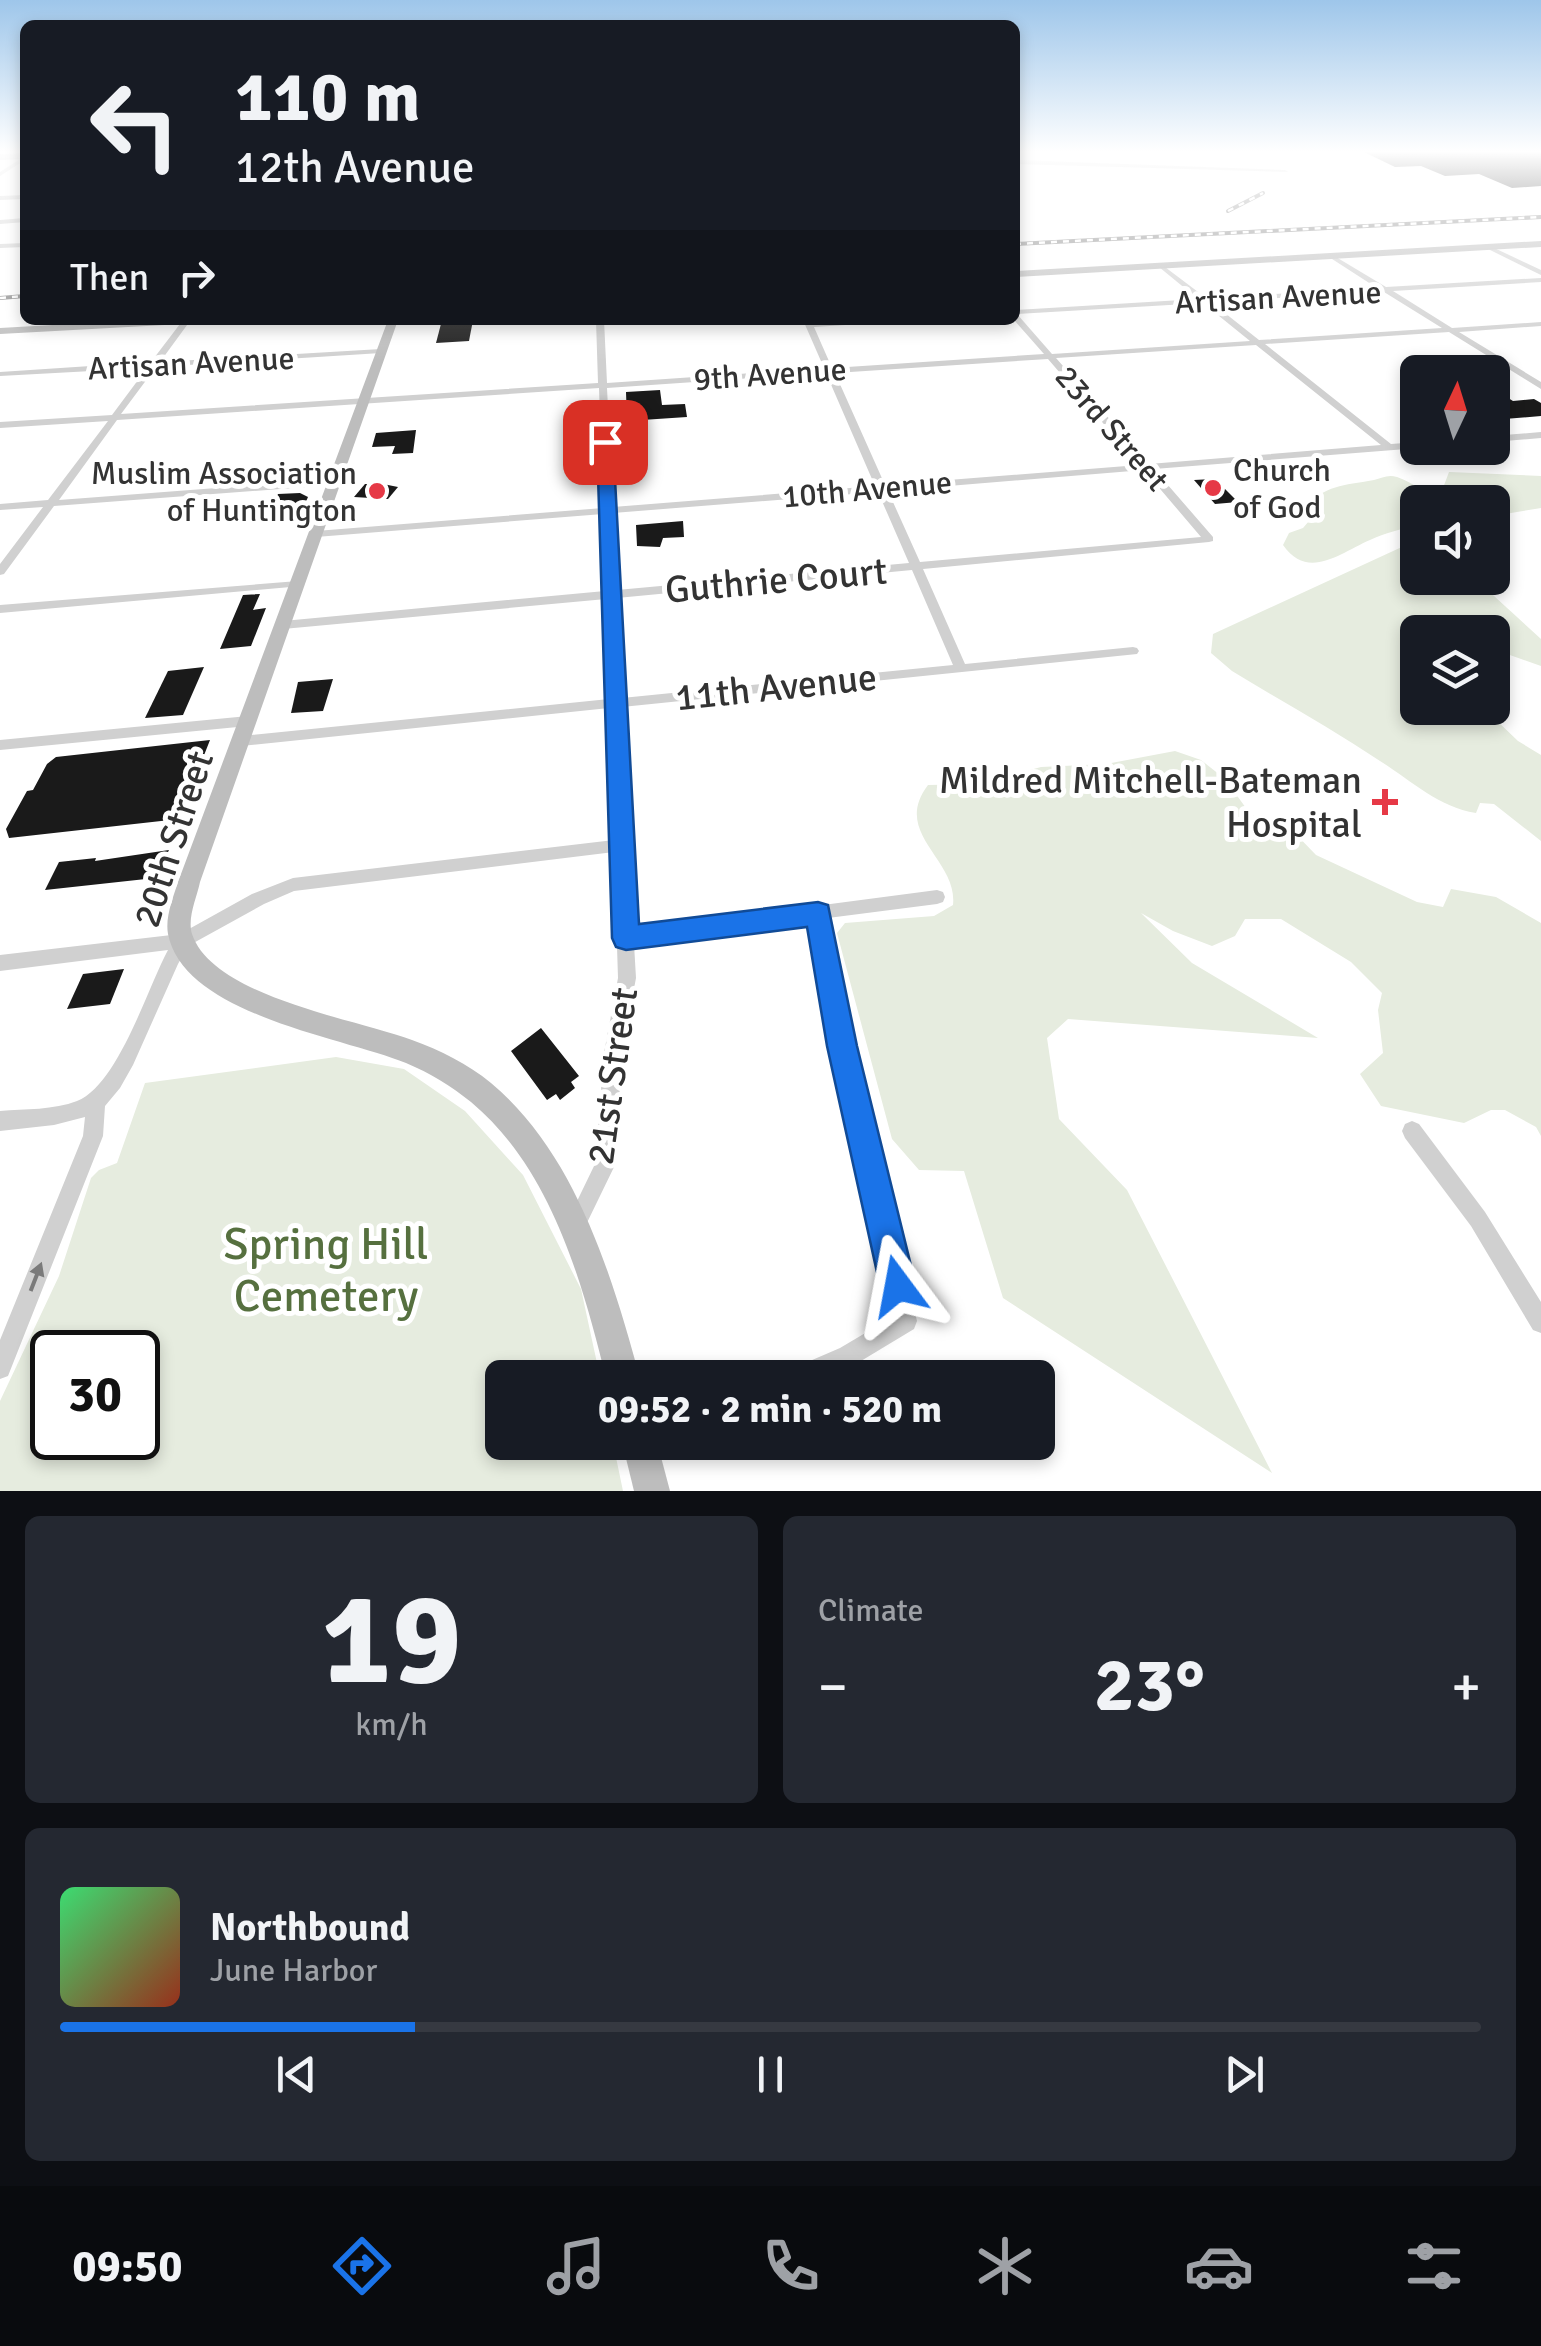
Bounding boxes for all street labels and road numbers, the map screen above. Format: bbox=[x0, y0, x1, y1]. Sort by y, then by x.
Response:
street label: Artisan Avenue bbox=[1174, 273, 1382, 322]
street label: Artisan Avenue bbox=[87, 339, 295, 388]
street label: 9th Avenue bbox=[692, 350, 848, 399]
street label: 23rd Street bbox=[1047, 358, 1177, 499]
street label: 10th Avenue bbox=[781, 463, 954, 516]
street label: Guthrie Court bbox=[663, 547, 889, 614]
street label: 11th Avenue bbox=[673, 654, 879, 721]
street label: 20th Street bbox=[123, 745, 224, 933]
street label: 21st Street bbox=[577, 984, 648, 1168]

